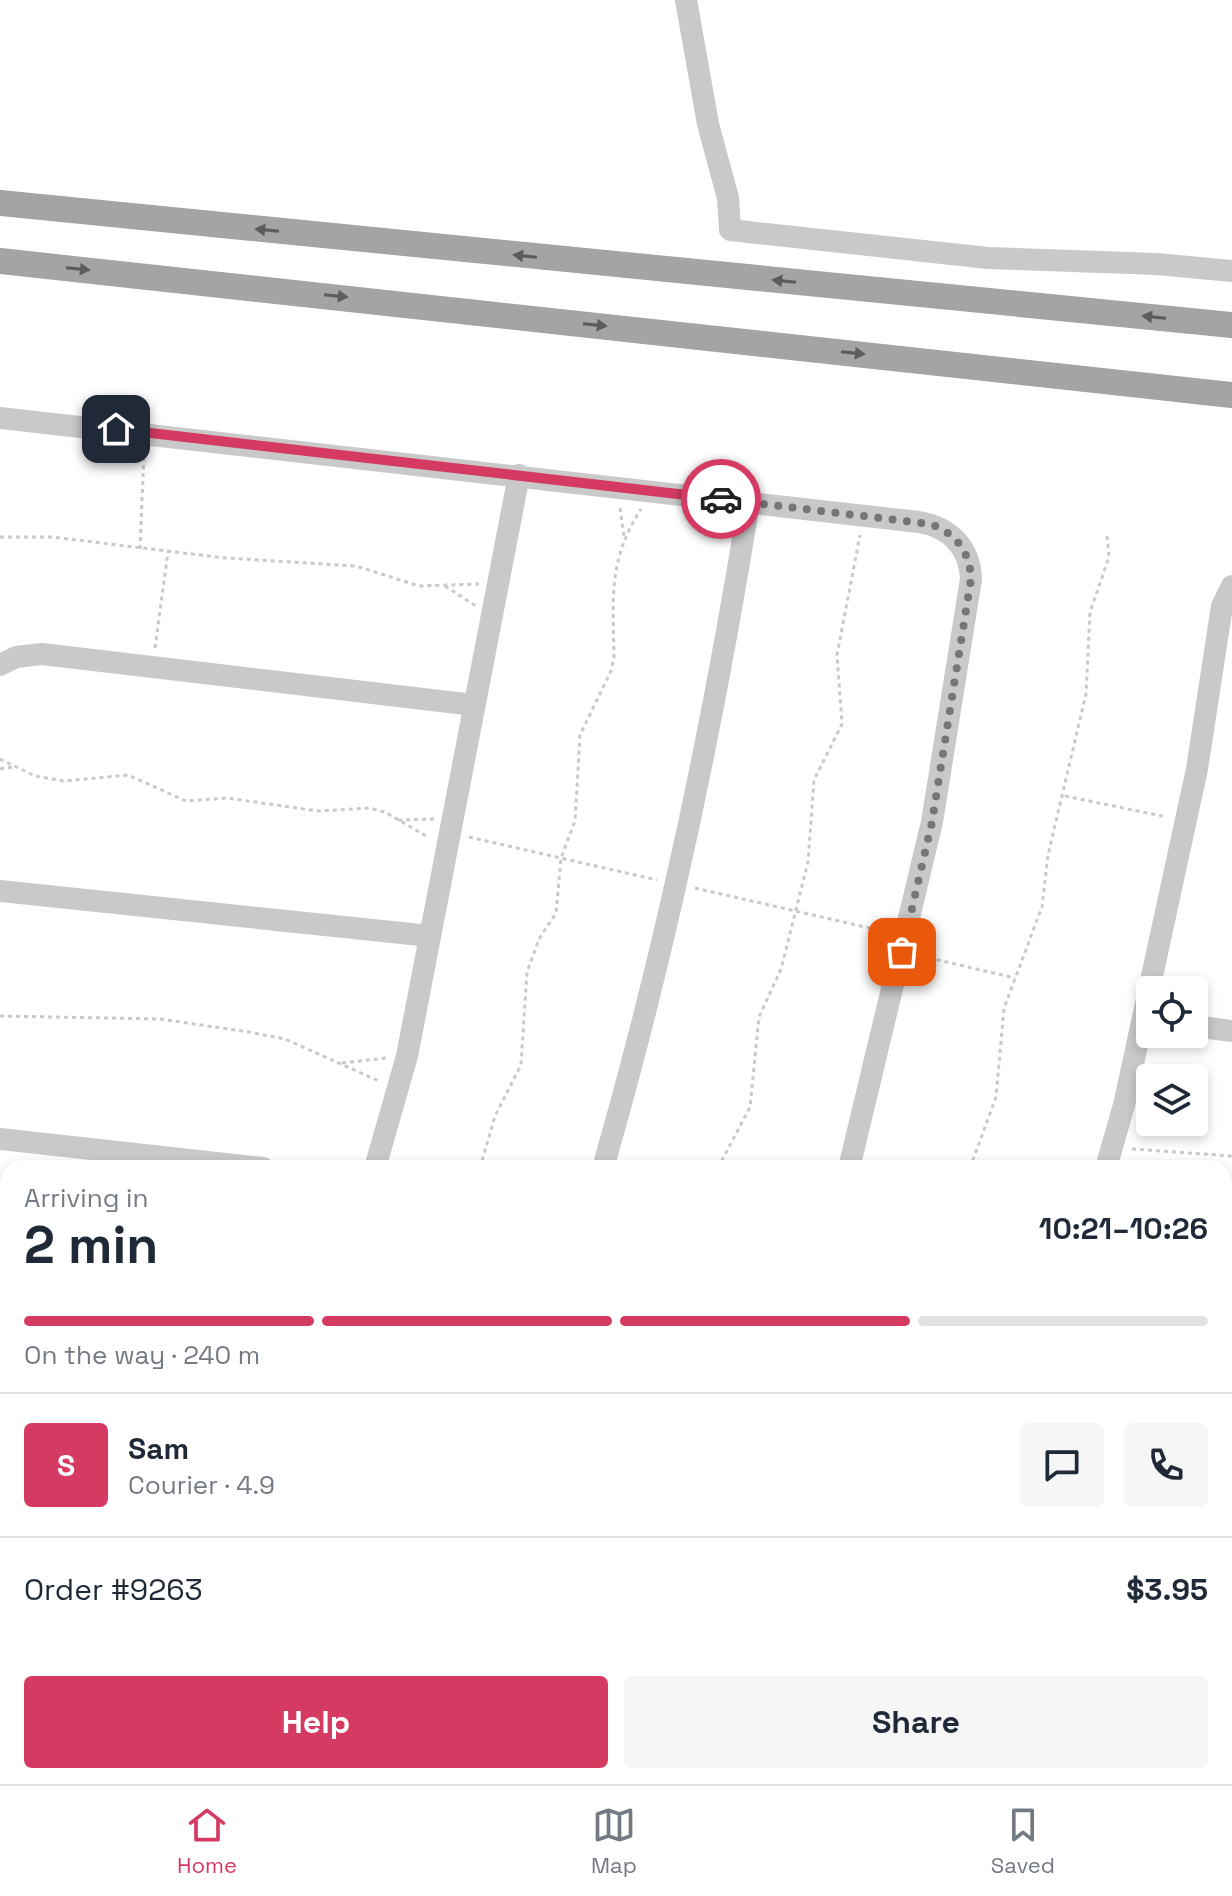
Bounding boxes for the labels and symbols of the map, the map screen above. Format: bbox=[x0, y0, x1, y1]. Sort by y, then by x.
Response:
one-way arrow bbox=[254, 224, 279, 237]
one-way arrow bbox=[512, 249, 537, 262]
one-way arrow bbox=[66, 263, 91, 276]
one-way arrow bbox=[771, 274, 796, 287]
one-way arrow bbox=[324, 290, 349, 303]
one-way arrow bbox=[1141, 311, 1166, 324]
one-way arrow bbox=[583, 318, 608, 331]
one-way arrow bbox=[841, 346, 866, 359]
pin bbox=[82, 395, 150, 463]
courier bbox=[681, 459, 761, 539]
pin bbox=[868, 918, 936, 986]

